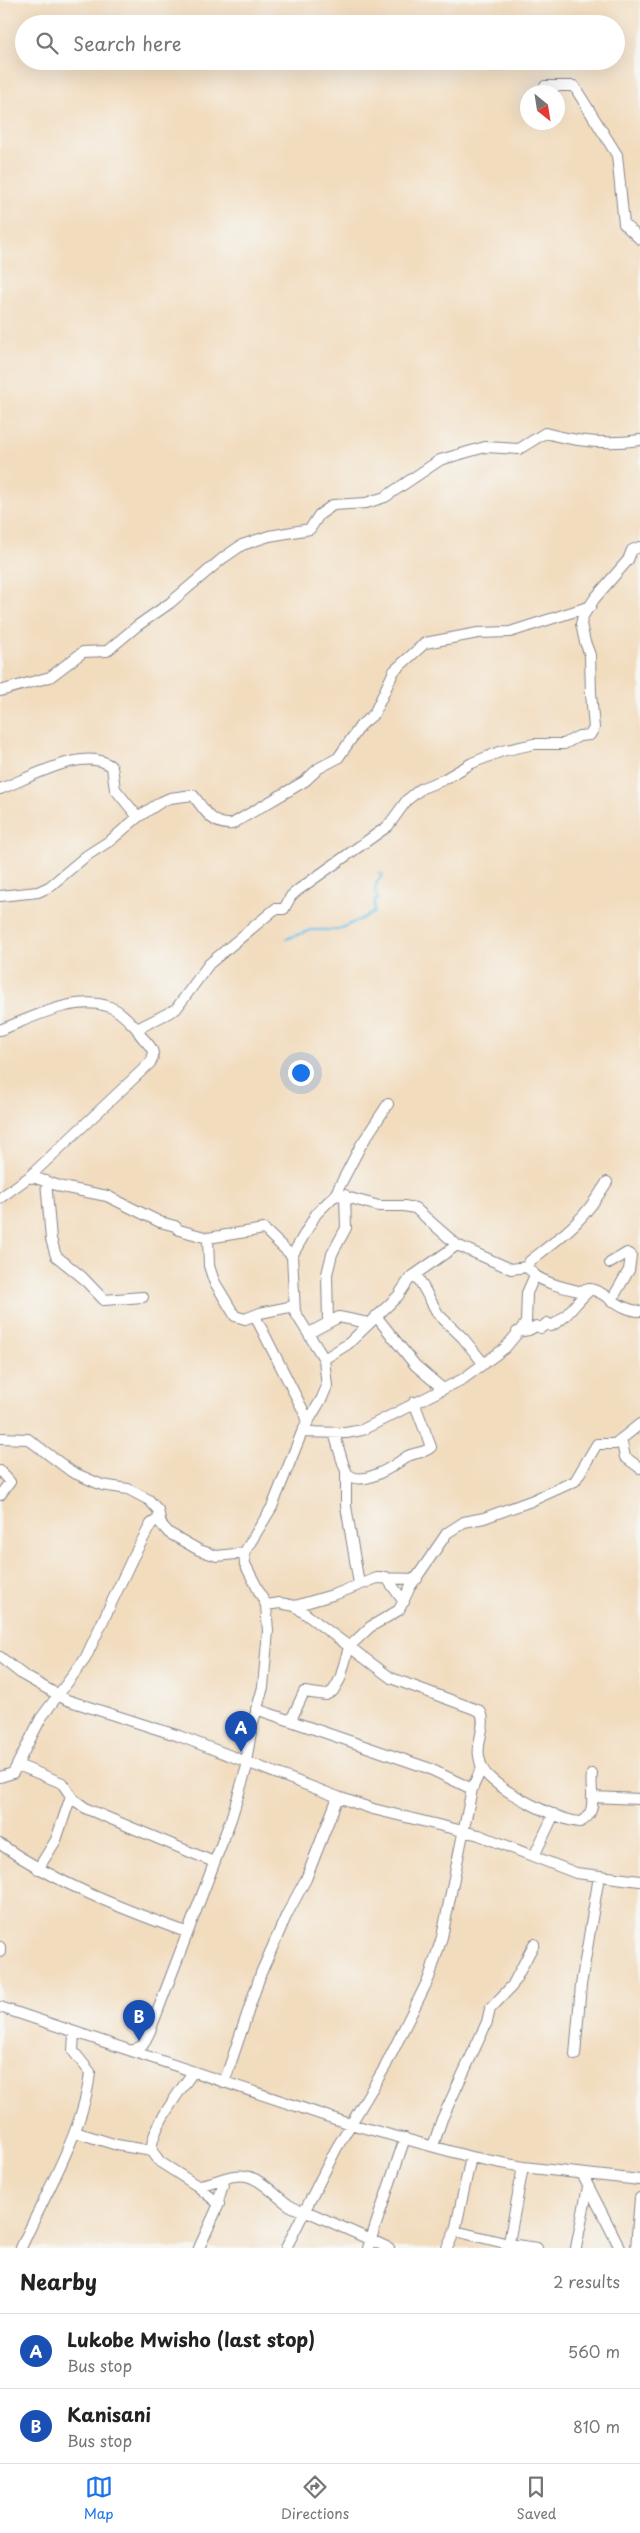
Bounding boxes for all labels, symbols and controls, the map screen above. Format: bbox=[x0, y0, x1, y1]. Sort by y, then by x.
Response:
search box bbox=[15, 15, 625, 70]
icon: search bbox=[33, 29, 61, 57]
text: Search here bbox=[73, 29, 182, 57]
north arrow bbox=[520, 85, 565, 130]
your location bbox=[288, 1060, 314, 1086]
pin: A bbox=[225, 1711, 257, 1752]
pin: B bbox=[123, 2000, 155, 2041]
text: Nearby bbox=[20, 2265, 97, 2297]
text: 2 results bbox=[553, 2269, 620, 2293]
text: Lukobe Mwisho (last stop) bbox=[67, 2325, 315, 2353]
text: A bbox=[30, 2339, 42, 2363]
text: 560 m bbox=[568, 2339, 620, 2363]
text: Bus stop bbox=[67, 2353, 132, 2377]
text: Kanisani bbox=[67, 2400, 151, 2428]
text: B bbox=[31, 2414, 41, 2438]
text: 810 m bbox=[573, 2414, 620, 2438]
text: Bus stop bbox=[67, 2428, 132, 2452]
tab: Map bbox=[84, 2473, 114, 2524]
tab: Directions bbox=[281, 2473, 349, 2524]
tab: Saved bbox=[517, 2473, 556, 2524]

